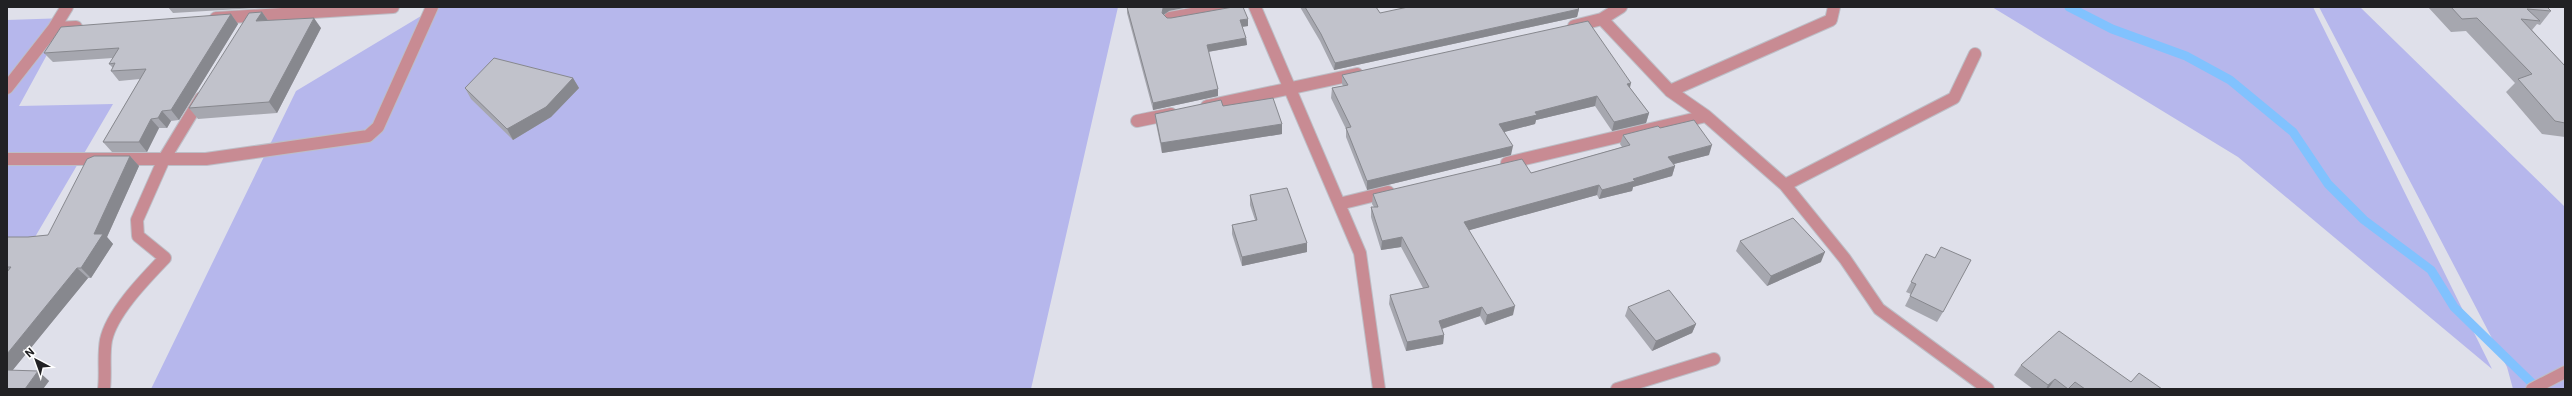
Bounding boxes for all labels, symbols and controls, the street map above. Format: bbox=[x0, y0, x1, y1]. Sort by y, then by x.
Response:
north arrow bbox=[16, 340, 56, 380]
text: N bbox=[23, 345, 37, 360]

